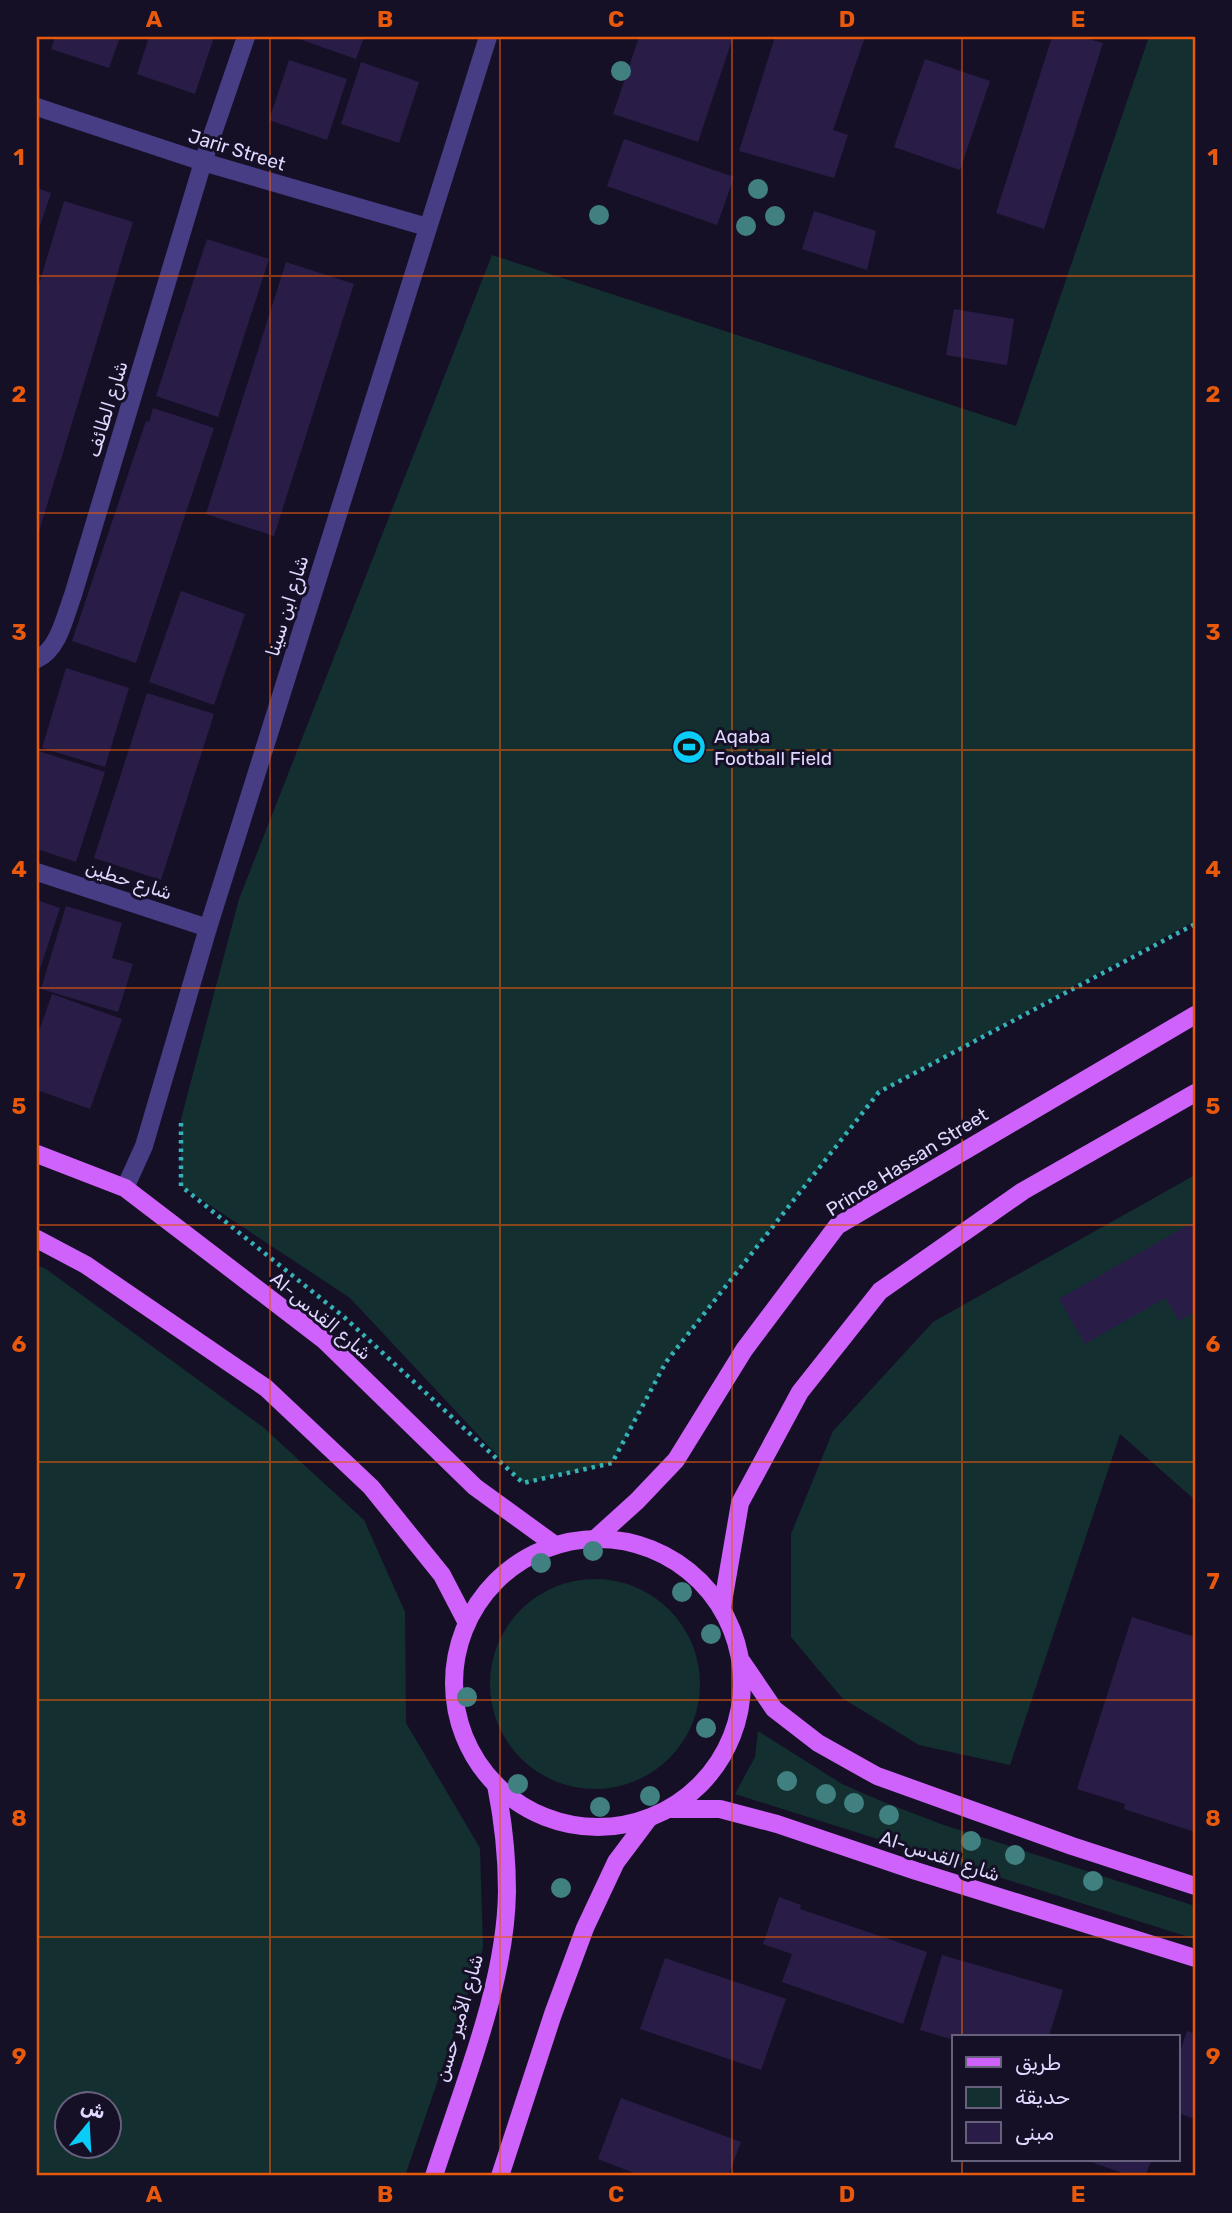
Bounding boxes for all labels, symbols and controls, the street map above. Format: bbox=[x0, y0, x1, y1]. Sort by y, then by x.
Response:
text: A bbox=[146, 5, 163, 33]
text: B bbox=[377, 5, 393, 33]
text: C bbox=[608, 5, 624, 33]
text: D bbox=[839, 5, 855, 33]
text: E bbox=[1071, 5, 1085, 33]
street label: Jarir Street bbox=[186, 124, 289, 176]
text: 1 bbox=[13, 143, 25, 171]
text: 1 bbox=[1207, 143, 1219, 171]
street label: شارع الطائف bbox=[81, 358, 134, 460]
text: 2 bbox=[12, 380, 26, 408]
text: 2 bbox=[1206, 380, 1220, 408]
street label: شارع ابن سينا bbox=[261, 553, 315, 660]
text: 3 bbox=[11, 618, 27, 646]
text: 3 bbox=[1205, 618, 1221, 646]
place label: Aqaba Football Field bbox=[714, 725, 832, 770]
sports icon: Aqaba Football Field bbox=[670, 728, 708, 766]
text: 4 bbox=[11, 855, 27, 883]
street label: شارع حطين bbox=[82, 855, 175, 907]
text: 4 bbox=[1205, 855, 1221, 883]
text: 5 bbox=[12, 1092, 27, 1120]
text: 5 bbox=[1206, 1092, 1221, 1120]
street label: Prince Hassan Street bbox=[822, 1103, 993, 1221]
street label: Al-شارع القدس bbox=[264, 1267, 376, 1367]
text: 6 bbox=[12, 1330, 27, 1358]
text: 6 bbox=[1206, 1330, 1221, 1358]
text: 7 bbox=[12, 1567, 26, 1595]
text: 7 bbox=[1206, 1567, 1220, 1595]
text: 8 bbox=[11, 1804, 27, 1832]
text: 8 bbox=[1205, 1804, 1221, 1832]
street label: Al-شارع القدس bbox=[876, 1826, 1003, 1888]
street label: شارع الأمير حسن bbox=[430, 1952, 490, 2085]
legend bbox=[952, 2035, 1180, 2160]
text: 9 bbox=[12, 2042, 26, 2070]
text: 9 bbox=[1206, 2042, 1220, 2070]
text: طريق bbox=[1015, 2050, 1061, 2075]
text: حديقة bbox=[1015, 2084, 1070, 2109]
north arrow bbox=[52, 2090, 122, 2160]
text: ش bbox=[78, 2095, 108, 2124]
text: مبنى bbox=[1015, 2120, 1054, 2145]
text: A bbox=[146, 2180, 163, 2208]
text: B bbox=[377, 2180, 393, 2208]
text: C bbox=[608, 2180, 624, 2208]
text: D bbox=[839, 2180, 855, 2208]
text: E bbox=[1071, 2180, 1085, 2208]

